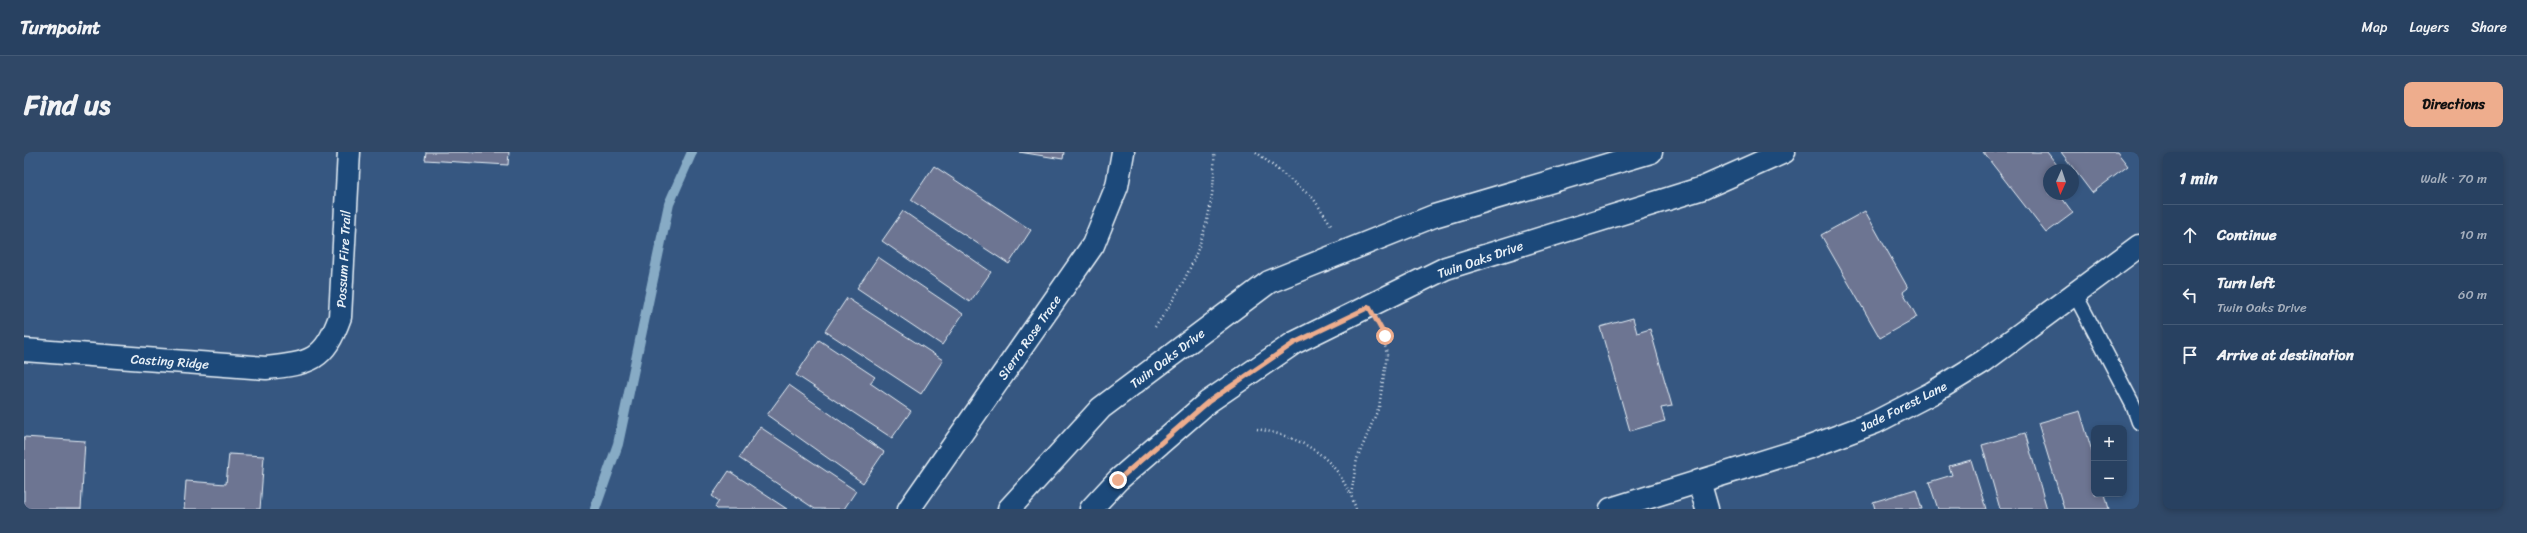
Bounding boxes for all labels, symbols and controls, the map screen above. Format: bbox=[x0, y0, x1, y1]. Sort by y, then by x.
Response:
text: Turnpoint bbox=[20, 11, 101, 44]
text: Map bbox=[2362, 15, 2387, 40]
text: Layers bbox=[2409, 15, 2449, 40]
text: Share bbox=[2471, 15, 2507, 40]
text: Find us bbox=[24, 80, 111, 129]
button: Directions bbox=[2404, 82, 2503, 127]
text: 1 min bbox=[2179, 163, 2218, 193]
north arrow bbox=[2043, 164, 2079, 200]
text: Walk · 70 m bbox=[2421, 167, 2487, 190]
street label: Possum Fire Trail bbox=[329, 209, 358, 308]
text: Continue bbox=[2217, 222, 2277, 248]
text: 10 m bbox=[2460, 223, 2487, 246]
icon: ahead bbox=[2179, 224, 2201, 246]
street label: Twin Oaks Drive bbox=[1434, 234, 1527, 285]
text: Turn left bbox=[2217, 270, 2275, 296]
text: 60 m bbox=[2458, 283, 2487, 306]
icon: left bbox=[2179, 284, 2201, 306]
street label: Sierra Rose Trace bbox=[991, 290, 1068, 385]
text: Twin Oaks Drive bbox=[2217, 296, 2307, 319]
street label: Twin Oaks Drive bbox=[1125, 322, 1210, 395]
route start bbox=[1376, 327, 1394, 345]
text: Arrive at destination bbox=[2217, 342, 2354, 368]
icon: arrive bbox=[2179, 344, 2201, 366]
street label: Casting Ridge bbox=[130, 347, 210, 376]
street label: Jade Forest Lane bbox=[1855, 375, 1951, 439]
map controls bbox=[2091, 425, 2127, 497]
button: + bbox=[2091, 425, 2127, 461]
button: − bbox=[2091, 461, 2127, 497]
route end bbox=[1109, 471, 1127, 489]

